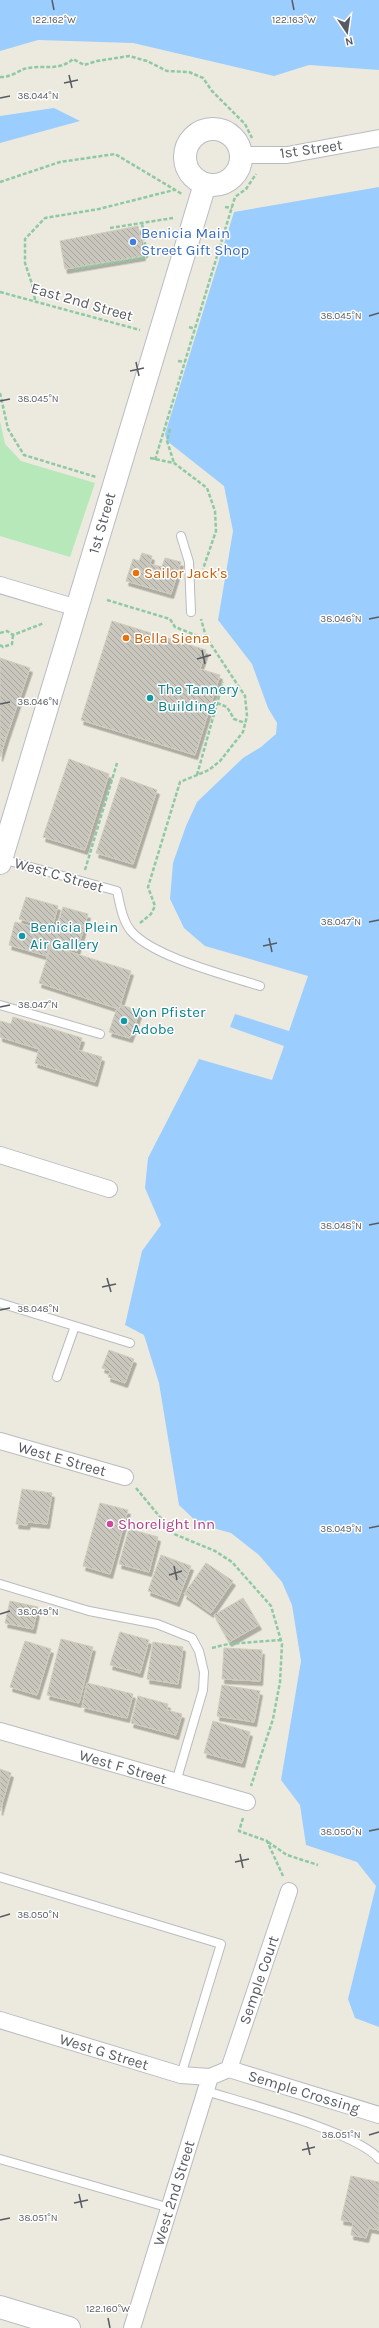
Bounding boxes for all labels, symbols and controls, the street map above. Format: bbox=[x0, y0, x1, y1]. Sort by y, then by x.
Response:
north arrow bbox=[327, 12, 367, 52]
text: 122.162°W bbox=[32, 14, 76, 26]
text: 122.163°W bbox=[272, 14, 316, 26]
text: N bbox=[344, 34, 354, 48]
text: 38.044°N bbox=[17, 90, 59, 102]
street label: 1st Street bbox=[278, 136, 344, 162]
place label: Benicia Main Street Gift Shop bbox=[141, 224, 249, 259]
marker: Benicia Main Street Gift Shop bbox=[128, 237, 138, 247]
street label: East 2nd Street bbox=[29, 279, 135, 325]
text: 38.045°N bbox=[320, 310, 362, 322]
text: 38.045°N bbox=[17, 393, 59, 405]
street label: 1st Street bbox=[85, 490, 119, 556]
place label: Sailor Jack's bbox=[144, 564, 228, 582]
marker: Sailor Jack's bbox=[131, 568, 141, 578]
text: 38.046°N bbox=[320, 613, 362, 625]
place label: Bella Siena bbox=[134, 629, 210, 647]
marker: Bella Siena bbox=[121, 633, 131, 643]
place label: The Tannery Building bbox=[158, 680, 239, 715]
marker: The Tannery Building bbox=[145, 693, 155, 703]
text: 38.046°N bbox=[17, 696, 59, 708]
street label: West C Street bbox=[12, 854, 106, 896]
text: 38.047°N bbox=[321, 916, 361, 928]
place label: Benicia Plein Air Gallery bbox=[30, 918, 118, 953]
marker: Benicia Plein Air Gallery bbox=[17, 931, 27, 941]
text: 38.047°N bbox=[18, 999, 58, 1011]
place label: Von Pfister Adobe bbox=[132, 1003, 206, 1038]
marker: Von Pfister Adobe bbox=[119, 1016, 129, 1026]
text: 38.048°N bbox=[320, 1220, 362, 1232]
text: 38.048°N bbox=[17, 1303, 59, 1315]
street label: West E Street bbox=[16, 1438, 109, 1480]
place label: Shorelight Inn bbox=[118, 1515, 215, 1533]
marker: Shorelight Inn bbox=[105, 1519, 115, 1529]
text: 38.049°N bbox=[320, 1523, 362, 1535]
text: 38.049°N bbox=[17, 1606, 59, 1618]
street label: West F Street bbox=[77, 1746, 169, 1788]
text: 38.050°N bbox=[320, 1826, 362, 1838]
text: 38.050°N bbox=[17, 1909, 59, 1921]
street label: Semple Court bbox=[235, 1933, 283, 2027]
street label: West G Street bbox=[57, 2030, 151, 2074]
street label: Semple Crossing bbox=[246, 2066, 362, 2118]
text: 38.051°N bbox=[322, 2129, 360, 2141]
street label: West 2nd Street bbox=[149, 2138, 199, 2248]
text: 38.051°N bbox=[19, 2212, 57, 2224]
text: 122.160°W bbox=[86, 2303, 130, 2315]

